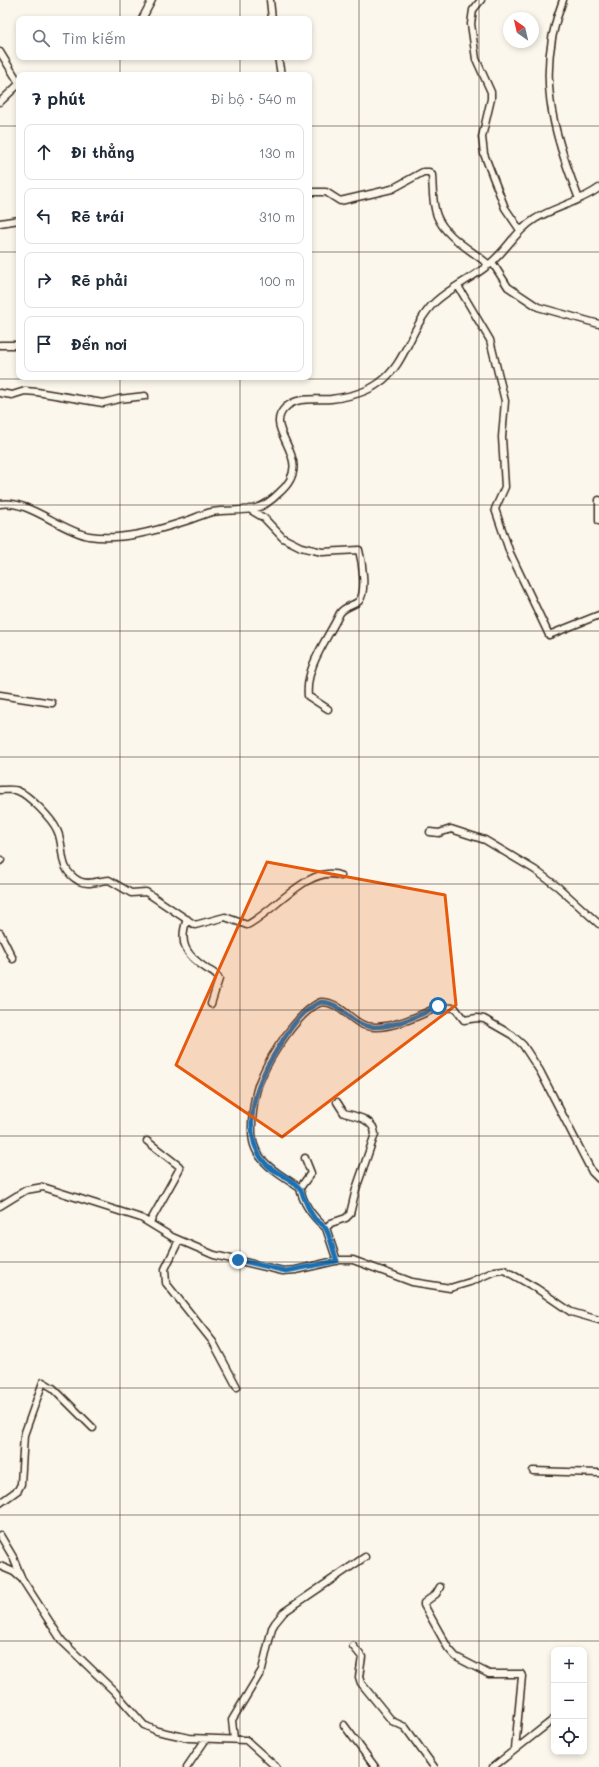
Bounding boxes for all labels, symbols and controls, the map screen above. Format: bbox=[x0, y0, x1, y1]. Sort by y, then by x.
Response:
north arrow bbox=[503, 12, 539, 48]
search box bbox=[16, 16, 312, 60]
icon: search bbox=[30, 27, 52, 49]
text: Tìm kiếm bbox=[62, 28, 126, 48]
text: 7 phút bbox=[32, 87, 85, 109]
text: Đi bộ · 540 m bbox=[211, 90, 296, 107]
icon: ahead bbox=[33, 141, 55, 163]
text: Đi thẳng bbox=[71, 142, 134, 162]
text: 130 m bbox=[259, 144, 295, 161]
icon: left bbox=[33, 205, 55, 227]
text: Rẽ trái bbox=[71, 206, 124, 226]
text: 310 m bbox=[259, 208, 295, 225]
icon: right bbox=[33, 269, 55, 291]
text: Rẽ phải bbox=[71, 270, 128, 290]
text: 100 m bbox=[259, 272, 295, 289]
icon: arrive bbox=[33, 333, 55, 355]
text: Đến nơi bbox=[71, 334, 127, 354]
route start bbox=[429, 997, 447, 1015]
route end bbox=[229, 1251, 247, 1269]
map controls bbox=[551, 1647, 587, 1755]
button: + bbox=[551, 1647, 587, 1683]
button: − bbox=[551, 1683, 587, 1719]
button: locate bbox=[551, 1719, 587, 1755]

